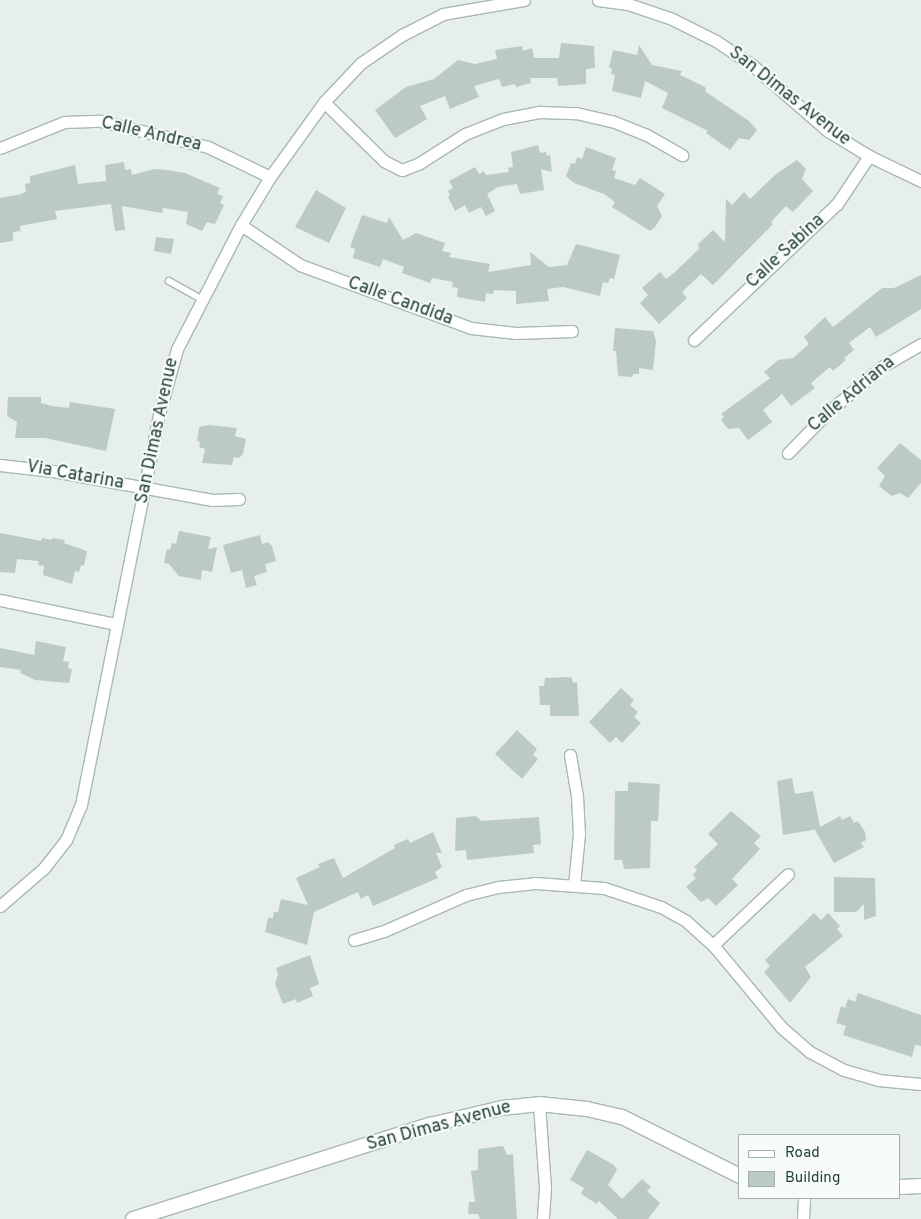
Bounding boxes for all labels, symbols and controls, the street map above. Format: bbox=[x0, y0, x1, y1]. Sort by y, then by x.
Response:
street label: San Dimas Avenue bbox=[724, 43, 854, 151]
street label: Calle Andrea bbox=[98, 113, 204, 157]
street label: Calle Sabina bbox=[742, 210, 830, 294]
street label: Calle Candida bbox=[344, 273, 456, 331]
street label: Calle Adriana bbox=[804, 352, 900, 438]
street label: San Dimas Avenue bbox=[132, 356, 184, 506]
street label: Via Catarina bbox=[25, 457, 125, 495]
street label: San Dimas Avenue bbox=[364, 1097, 514, 1157]
legend bbox=[738, 1134, 901, 1199]
text: Road bbox=[785, 1144, 820, 1163]
text: Building bbox=[785, 1169, 840, 1188]

